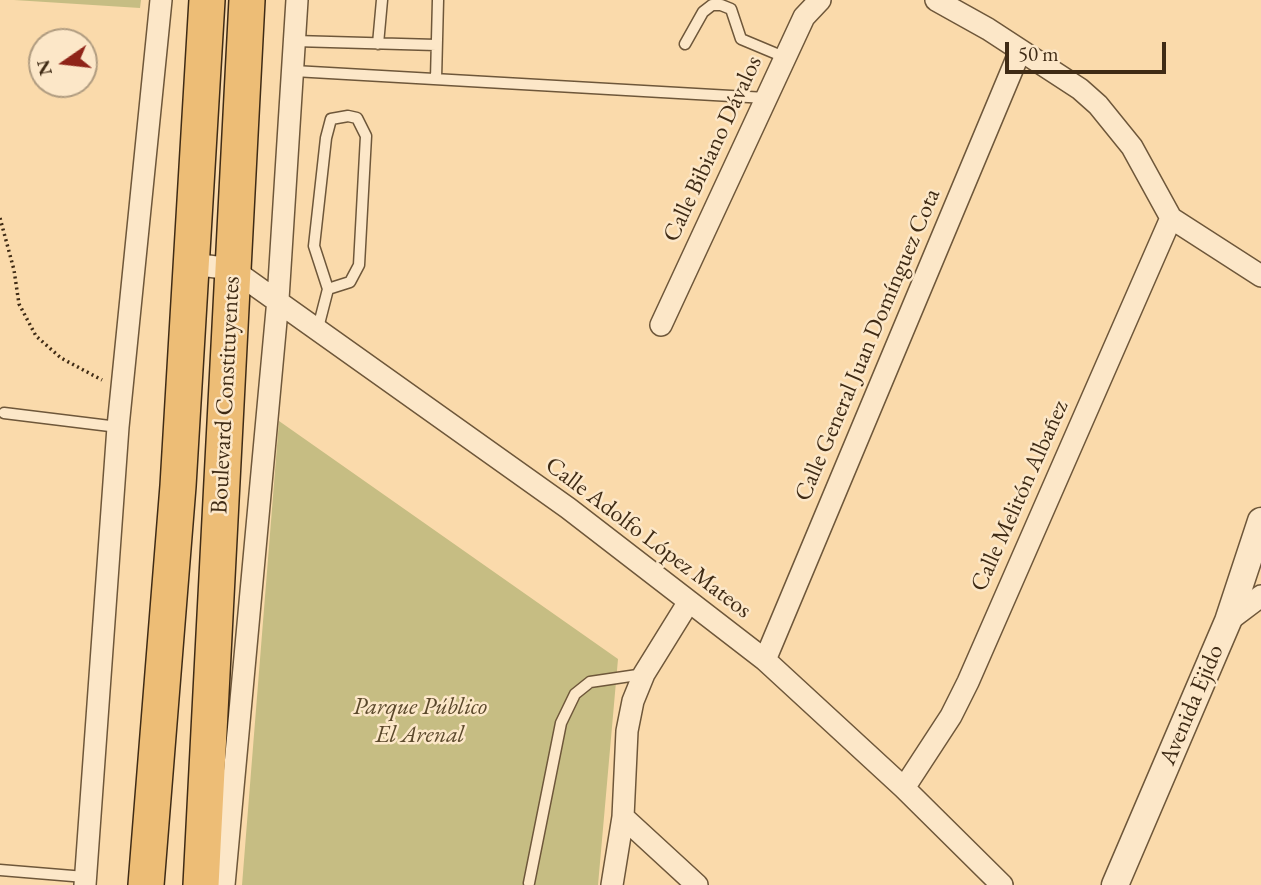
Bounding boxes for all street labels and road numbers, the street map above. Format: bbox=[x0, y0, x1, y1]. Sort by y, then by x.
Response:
street label: Calle Bibiano Dávalos bbox=[657, 51, 769, 247]
street label: Calle General Juan Domínguez Cota bbox=[789, 184, 947, 506]
street label: Boulevard Constituyentes bbox=[205, 275, 247, 515]
street label: Calle Melitón Albañez bbox=[965, 396, 1075, 596]
street label: Calle Adolfo López Mateos bbox=[539, 451, 757, 625]
street label: Avenida Ejido bbox=[1154, 640, 1230, 770]

